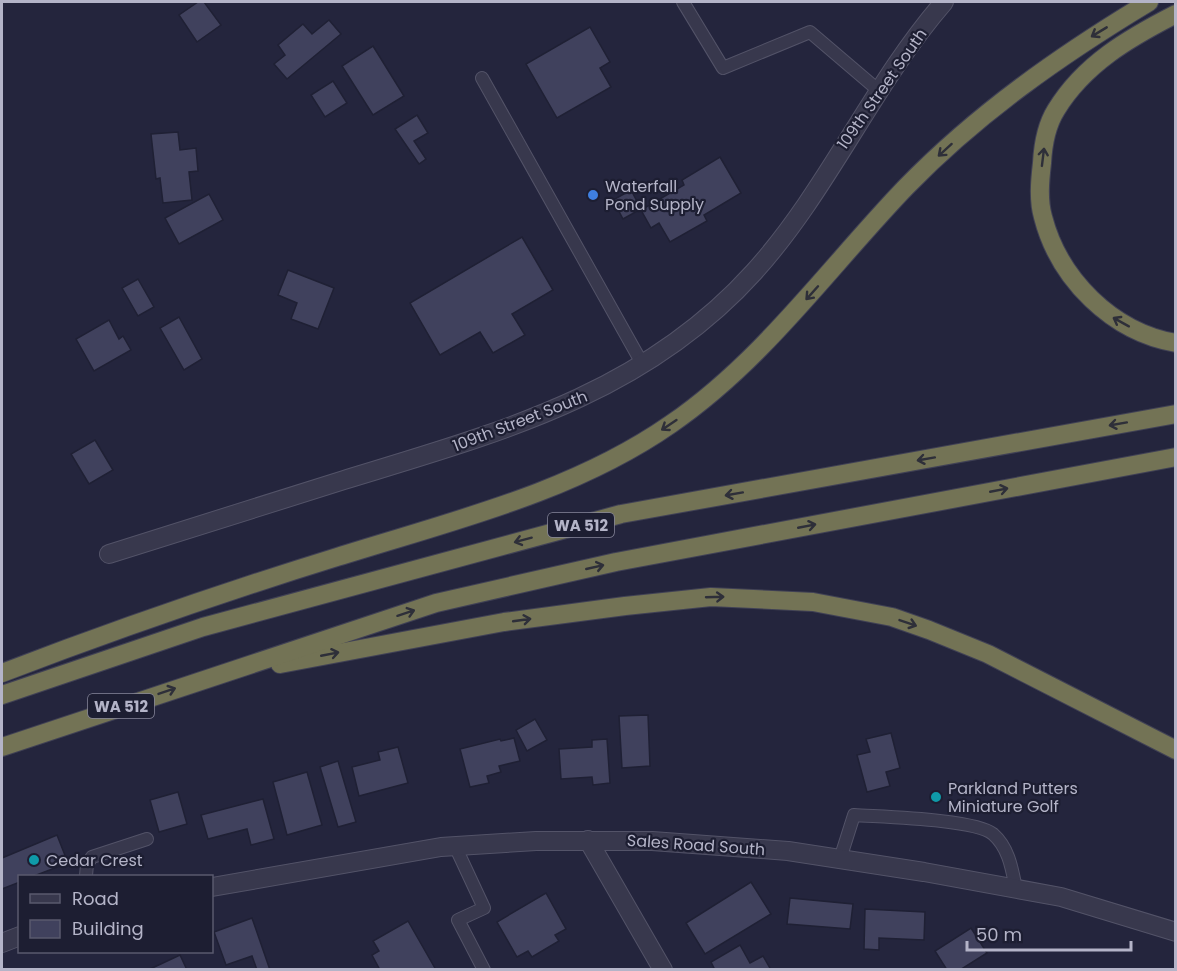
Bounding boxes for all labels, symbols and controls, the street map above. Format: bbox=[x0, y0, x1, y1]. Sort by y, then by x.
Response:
street label: 109th Street South bbox=[832, 24, 932, 154]
one-way arrow bbox=[1091, 26, 1108, 38]
one-way arrow bbox=[937, 143, 952, 157]
one-way arrow bbox=[1037, 147, 1048, 167]
place label: Waterfall Pond Supply bbox=[605, 175, 704, 216]
marker: Waterfall Pond Supply bbox=[586, 188, 600, 202]
one-way arrow bbox=[805, 285, 819, 300]
one-way arrow bbox=[1113, 316, 1130, 328]
street label: 109th Street South bbox=[449, 385, 591, 457]
one-way arrow bbox=[662, 419, 678, 431]
one-way arrow bbox=[1109, 419, 1128, 430]
one-way arrow bbox=[917, 454, 936, 465]
one-way arrow bbox=[989, 484, 1008, 495]
one-way arrow bbox=[725, 489, 745, 500]
road number: WA 512 bbox=[548, 513, 614, 537]
one-way arrow bbox=[797, 520, 817, 531]
one-way arrow bbox=[514, 534, 533, 546]
one-way arrow bbox=[585, 561, 605, 572]
one-way arrow bbox=[705, 591, 725, 603]
one-way arrow bbox=[396, 606, 415, 617]
one-way arrow bbox=[511, 614, 531, 625]
one-way arrow bbox=[898, 618, 917, 629]
one-way arrow bbox=[320, 648, 339, 659]
one-way arrow bbox=[157, 685, 176, 696]
road number: WA 512 bbox=[88, 694, 154, 718]
place label: Parkland Putters Miniature Golf bbox=[948, 777, 1078, 818]
marker: Parkland Putters Miniature Golf bbox=[929, 790, 943, 804]
street label: Sales Road South bbox=[626, 829, 766, 861]
place label: Cedar Crest bbox=[46, 849, 143, 872]
marker: Cedar Crest bbox=[27, 853, 41, 867]
legend bbox=[18, 875, 213, 953]
text: Road bbox=[72, 886, 119, 911]
scale bar bbox=[967, 914, 1130, 952]
text: Building bbox=[72, 916, 144, 941]
text: 50 m bbox=[976, 922, 1022, 947]

